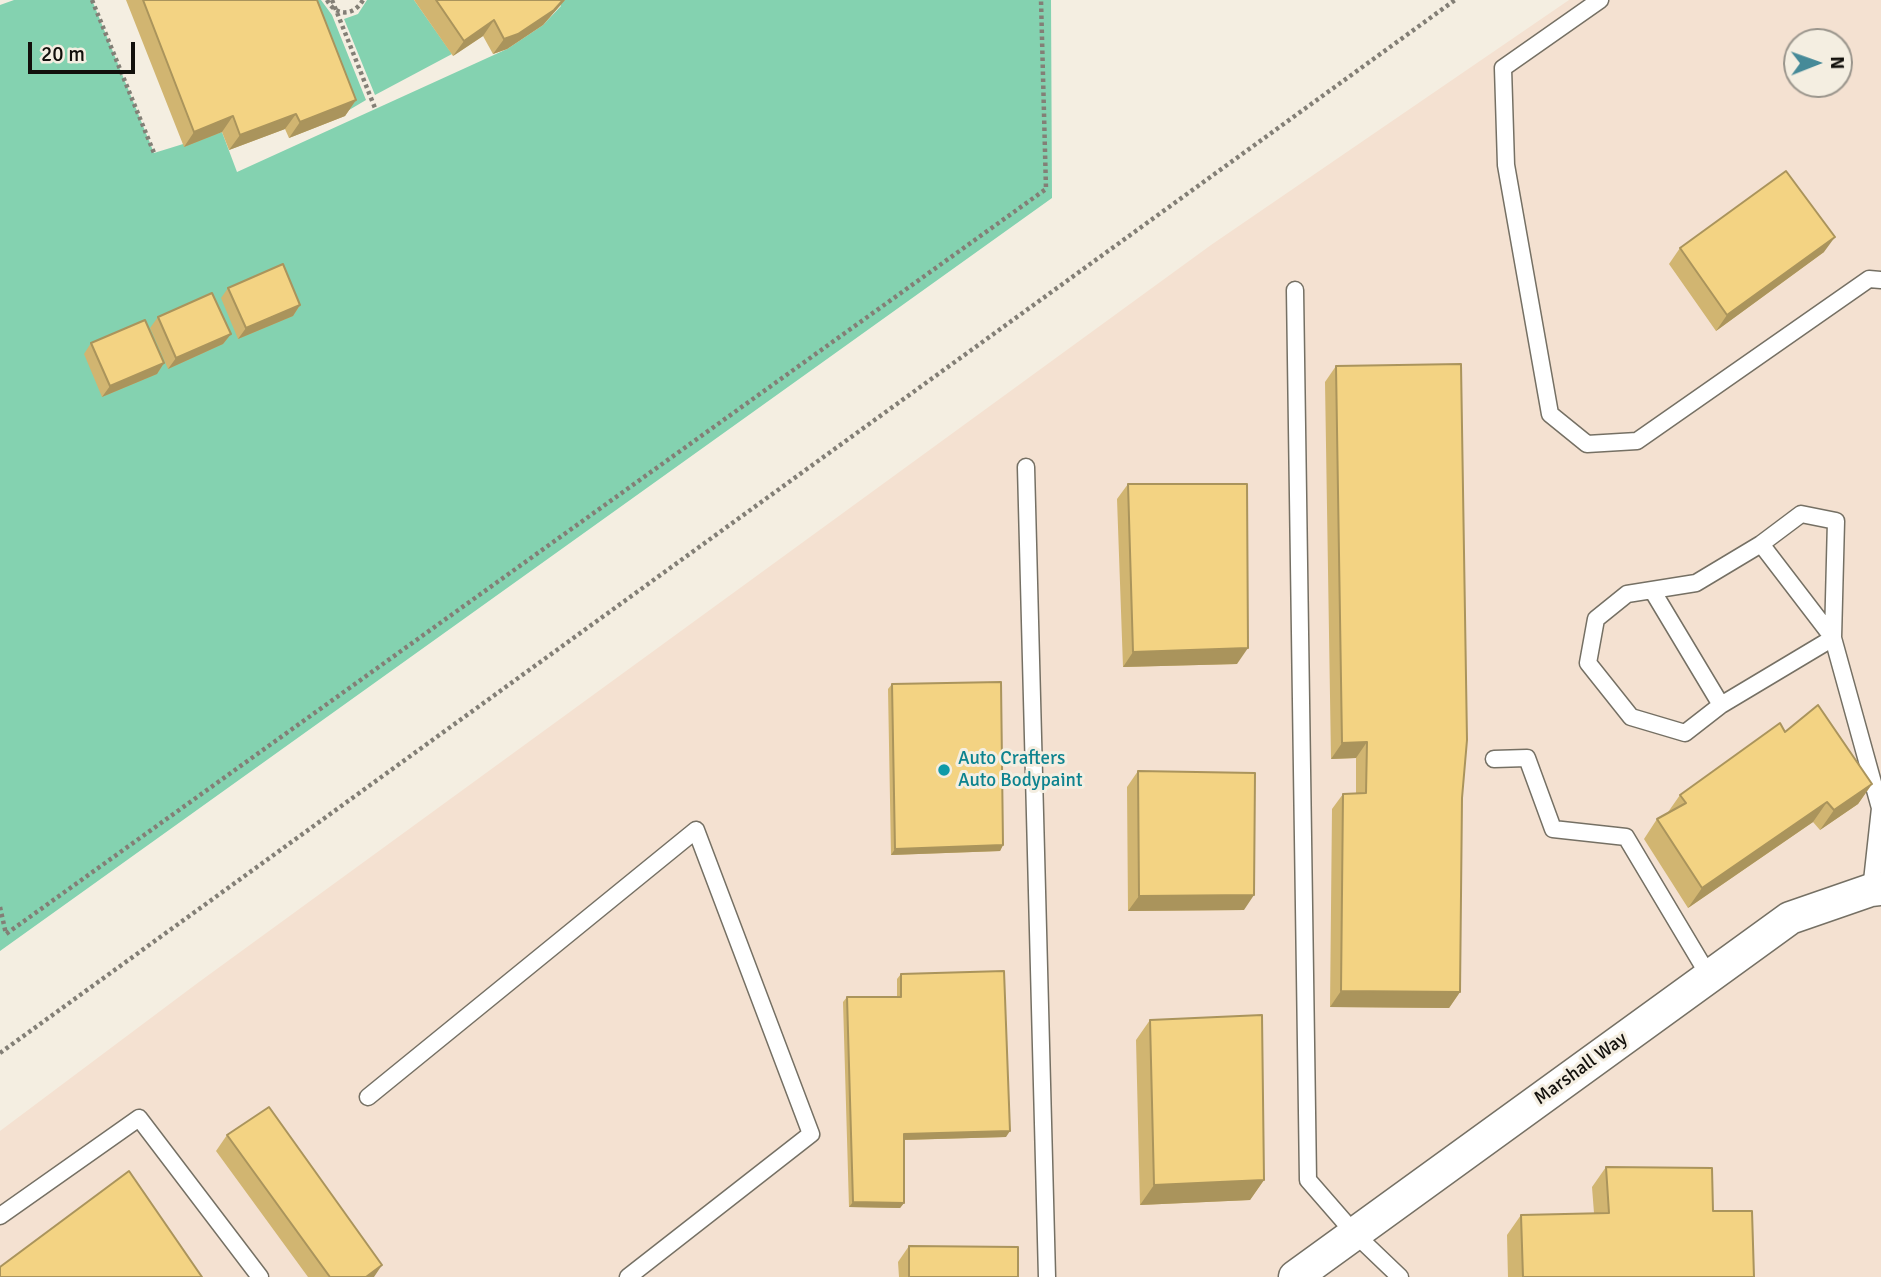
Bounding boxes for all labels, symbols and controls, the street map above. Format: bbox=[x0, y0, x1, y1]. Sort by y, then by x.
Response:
scale bar bbox=[32, 28, 138, 72]
north arrow bbox=[1783, 28, 1853, 98]
text: 20 m bbox=[41, 41, 85, 67]
text: N bbox=[1825, 56, 1849, 69]
place label: Auto Crafters Auto Bodypaint bbox=[958, 748, 1083, 792]
marker: Auto Crafters Auto Bodypaint bbox=[936, 762, 952, 778]
street label: Marshall Way bbox=[1530, 1028, 1632, 1110]

